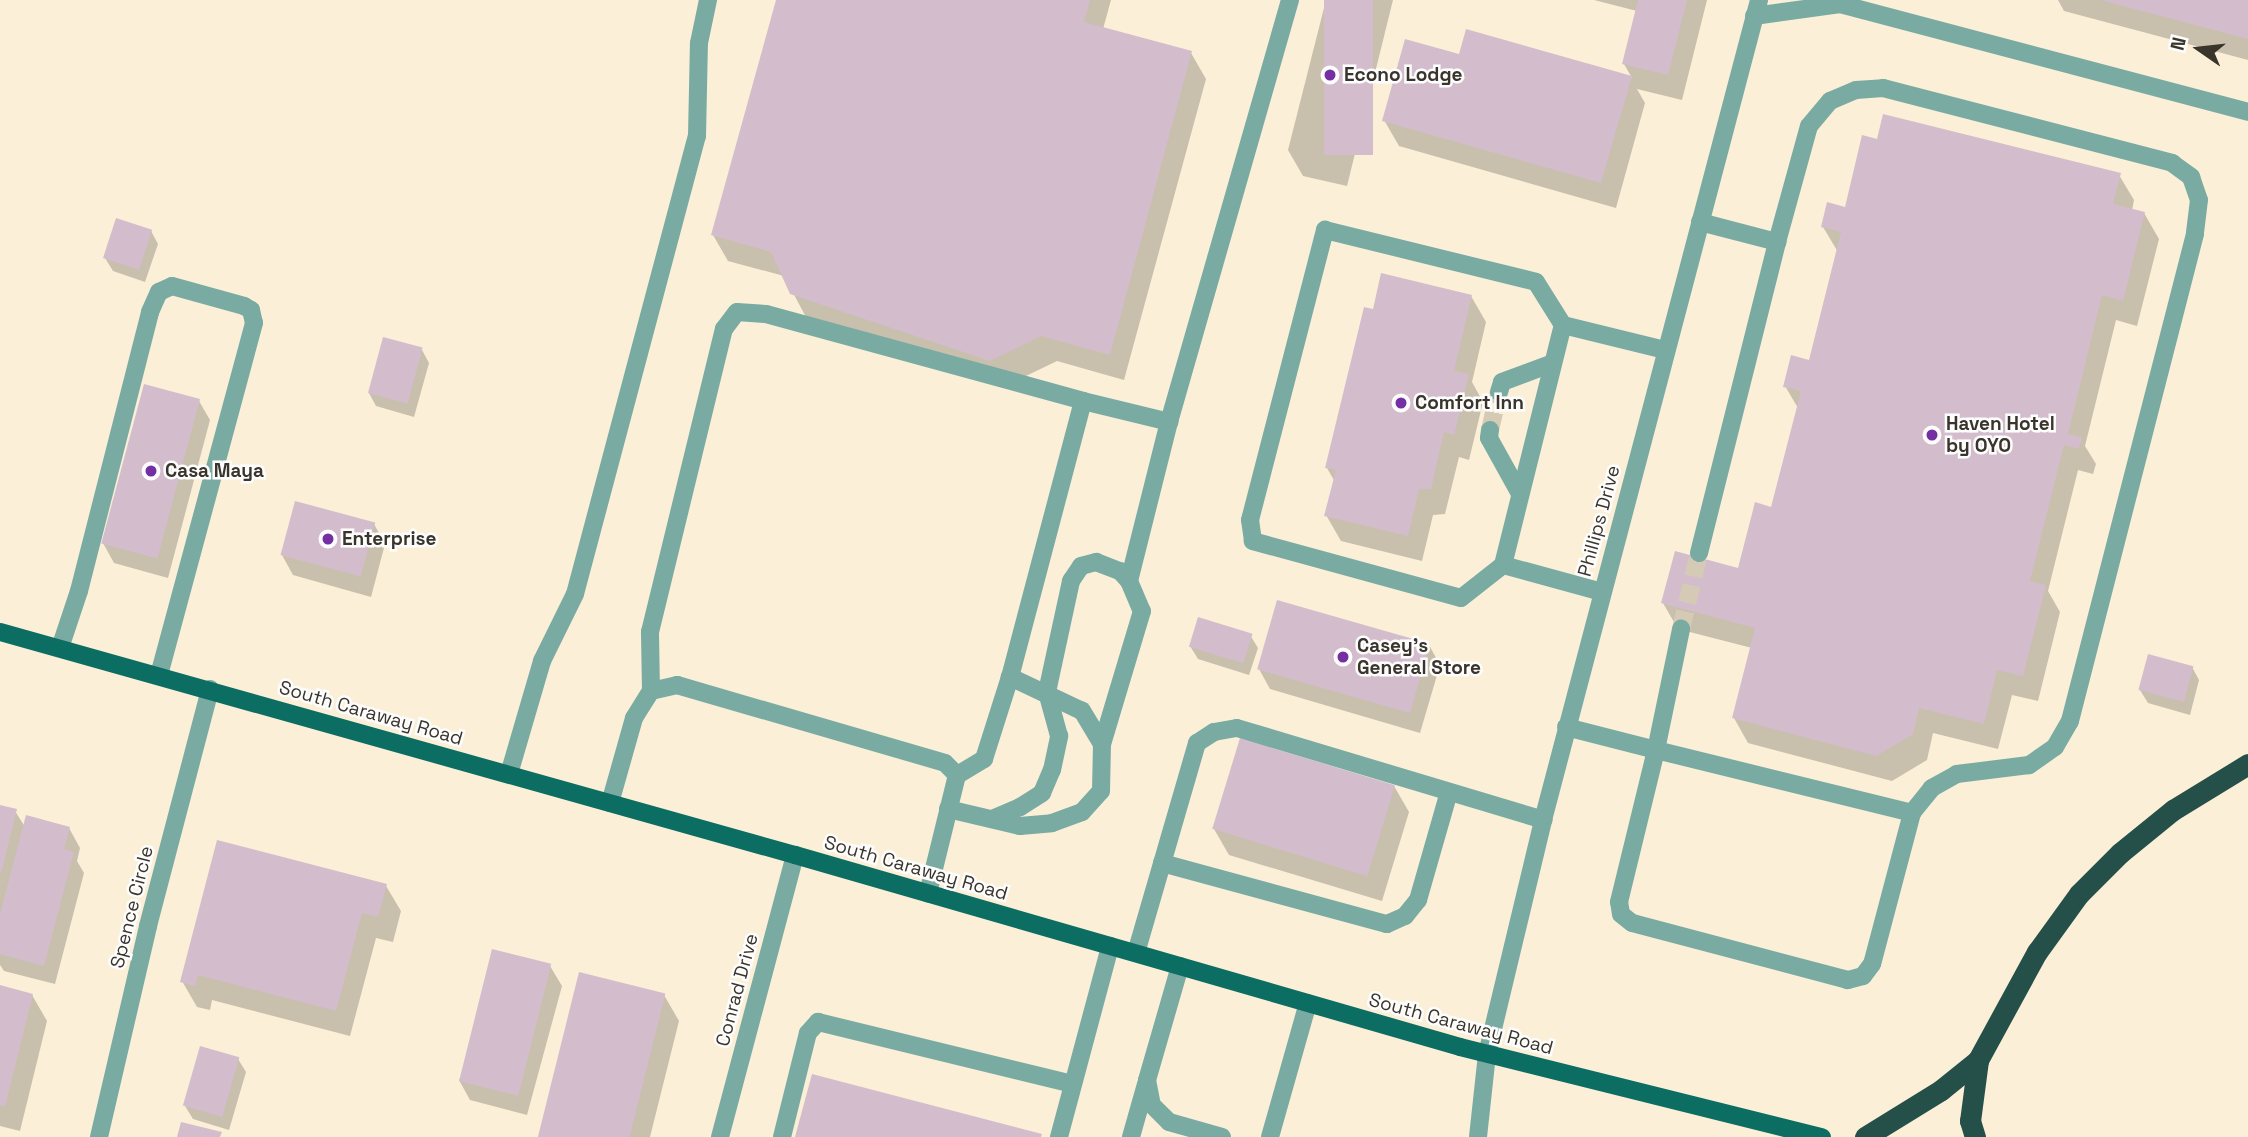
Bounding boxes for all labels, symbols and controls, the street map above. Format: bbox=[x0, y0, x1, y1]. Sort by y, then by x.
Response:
north arrow bbox=[2164, 14, 2234, 84]
text: N bbox=[2164, 35, 2192, 53]
place label: Econo Lodge bbox=[1344, 64, 1463, 86]
marker: Econo Lodge bbox=[1322, 67, 1338, 83]
place label: Comfort Inn bbox=[1415, 392, 1524, 414]
marker: Comfort Inn bbox=[1393, 395, 1409, 411]
place label: Haven Hotel by OYO bbox=[1946, 413, 2055, 457]
marker: Haven Hotel by OYO bbox=[1924, 427, 1940, 443]
place label: Casa Maya bbox=[165, 460, 264, 482]
marker: Casa Maya bbox=[143, 463, 159, 479]
street label: Phillips Drive bbox=[1573, 463, 1625, 579]
place label: Enterprise bbox=[342, 528, 436, 550]
marker: Enterprise bbox=[320, 531, 336, 547]
place label: Casey's General Store bbox=[1357, 635, 1481, 679]
marker: Casey's General Store bbox=[1335, 649, 1351, 665]
street label: South Caraway Road bbox=[277, 676, 465, 750]
street label: South Caraway Road bbox=[822, 831, 1010, 905]
street label: Spence Circle bbox=[106, 843, 158, 971]
street label: Conrad Drive bbox=[711, 931, 763, 1049]
street label: South Caraway Road bbox=[1366, 988, 1556, 1060]

